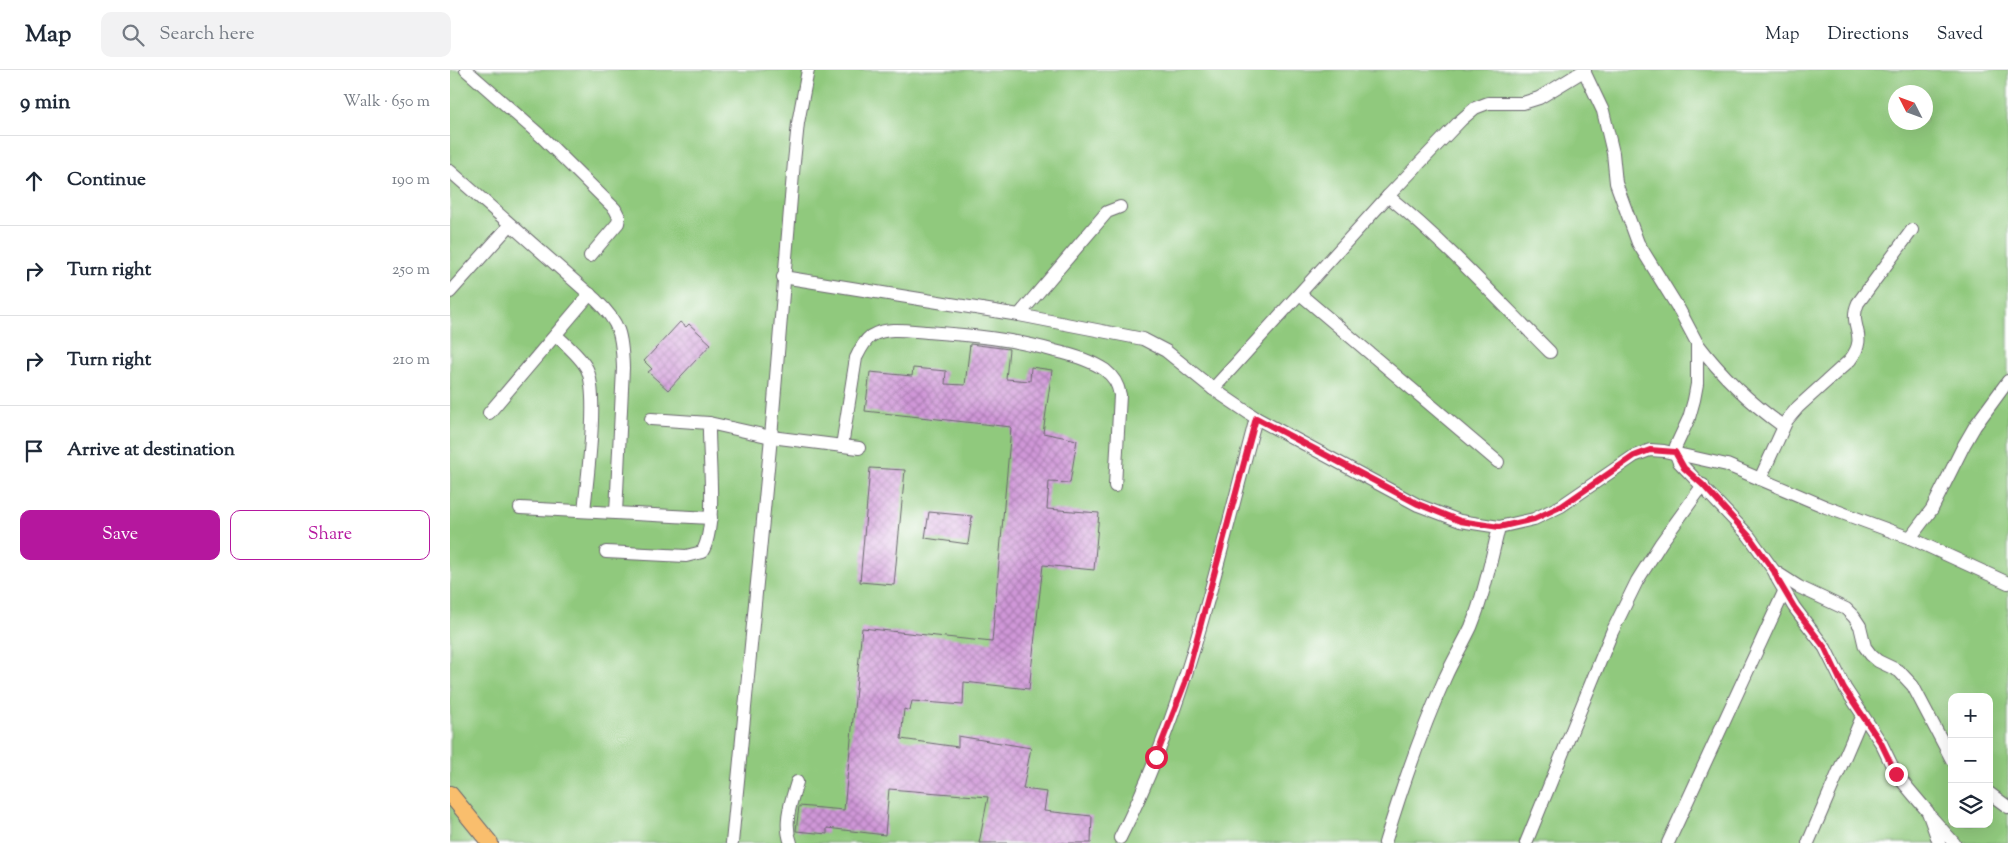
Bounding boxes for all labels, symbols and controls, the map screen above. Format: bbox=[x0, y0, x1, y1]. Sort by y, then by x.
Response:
search box bbox=[101, 12, 451, 57]
text: Map bbox=[25, 18, 71, 52]
icon: search bbox=[119, 21, 147, 49]
text: Search here bbox=[159, 21, 255, 48]
text: Map bbox=[1765, 22, 1800, 48]
text: Directions bbox=[1828, 22, 1909, 48]
text: Saved bbox=[1937, 22, 1983, 48]
north arrow bbox=[1888, 85, 1933, 130]
text: 9 min bbox=[20, 88, 70, 118]
text: Walk · 650 m bbox=[343, 91, 430, 114]
icon: ahead bbox=[20, 167, 48, 195]
text: Continue bbox=[67, 167, 146, 194]
text: 190 m bbox=[392, 169, 430, 192]
icon: right bbox=[20, 257, 48, 285]
text: Turn right bbox=[67, 257, 151, 284]
text: 250 m bbox=[392, 259, 430, 282]
icon: right bbox=[20, 347, 48, 375]
text: Turn right bbox=[67, 347, 151, 374]
text: 210 m bbox=[392, 349, 430, 372]
icon: arrive bbox=[20, 437, 48, 465]
text: Arrive at destination bbox=[67, 437, 235, 464]
button: Save bbox=[20, 510, 220, 560]
button: Share bbox=[230, 510, 430, 560]
map controls bbox=[1948, 693, 1993, 828]
button: + bbox=[1948, 693, 1993, 738]
button: − bbox=[1948, 738, 1993, 783]
route start bbox=[1145, 746, 1168, 769]
route end bbox=[1885, 763, 1908, 786]
button: layers bbox=[1948, 783, 1993, 828]

